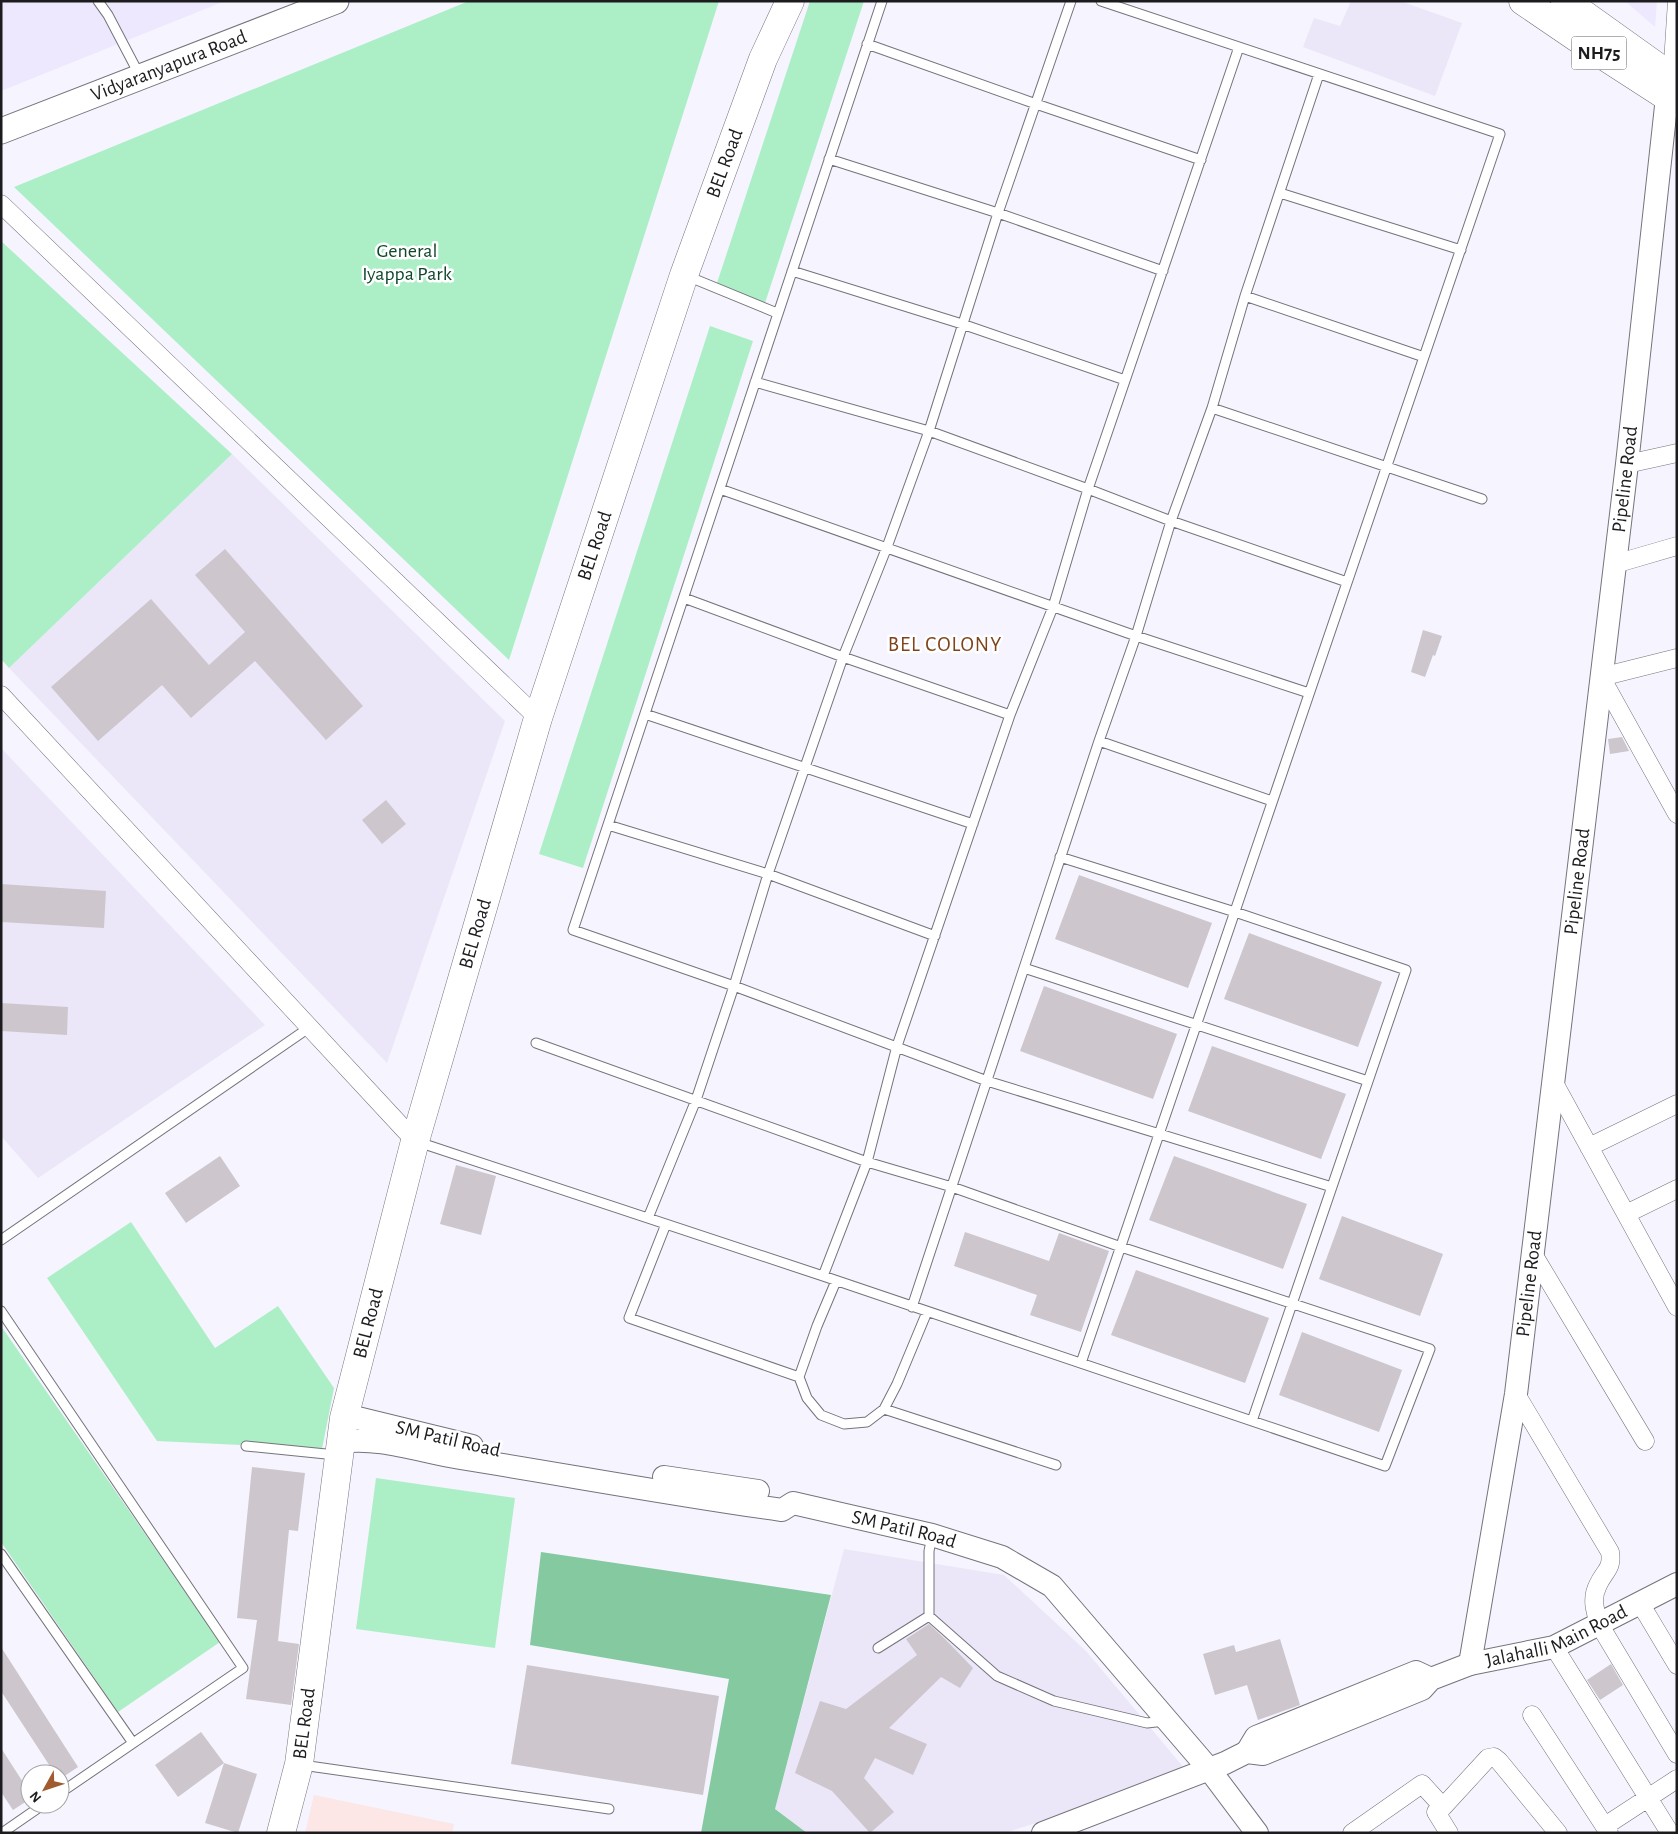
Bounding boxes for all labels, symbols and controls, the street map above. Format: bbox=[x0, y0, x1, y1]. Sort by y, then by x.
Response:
street label: Vidyaranyapura Road bbox=[88, 27, 249, 105]
road number: NH75 bbox=[1572, 36, 1626, 70]
street label: BEL Road bbox=[703, 126, 747, 201]
park label: General Iyappa Park bbox=[362, 241, 452, 284]
street label: Pipeline Road bbox=[1609, 425, 1641, 534]
street label: BEL Road bbox=[574, 509, 615, 583]
district label: BEL COLONY bbox=[888, 634, 1002, 655]
street label: Pipeline Road bbox=[1561, 827, 1593, 936]
street label: BEL Road bbox=[456, 896, 495, 971]
street label: Pipeline Road bbox=[1513, 1229, 1545, 1338]
street label: BEL Road bbox=[350, 1286, 387, 1361]
street label: SM Patil Road bbox=[394, 1417, 502, 1461]
street label: SM Patil Road bbox=[850, 1507, 959, 1552]
street label: Jalahalli Main Road bbox=[1484, 1601, 1630, 1671]
street label: BEL Road bbox=[290, 1687, 319, 1761]
north arrow bbox=[20, 1764, 70, 1814]
text: N bbox=[27, 1788, 44, 1805]

